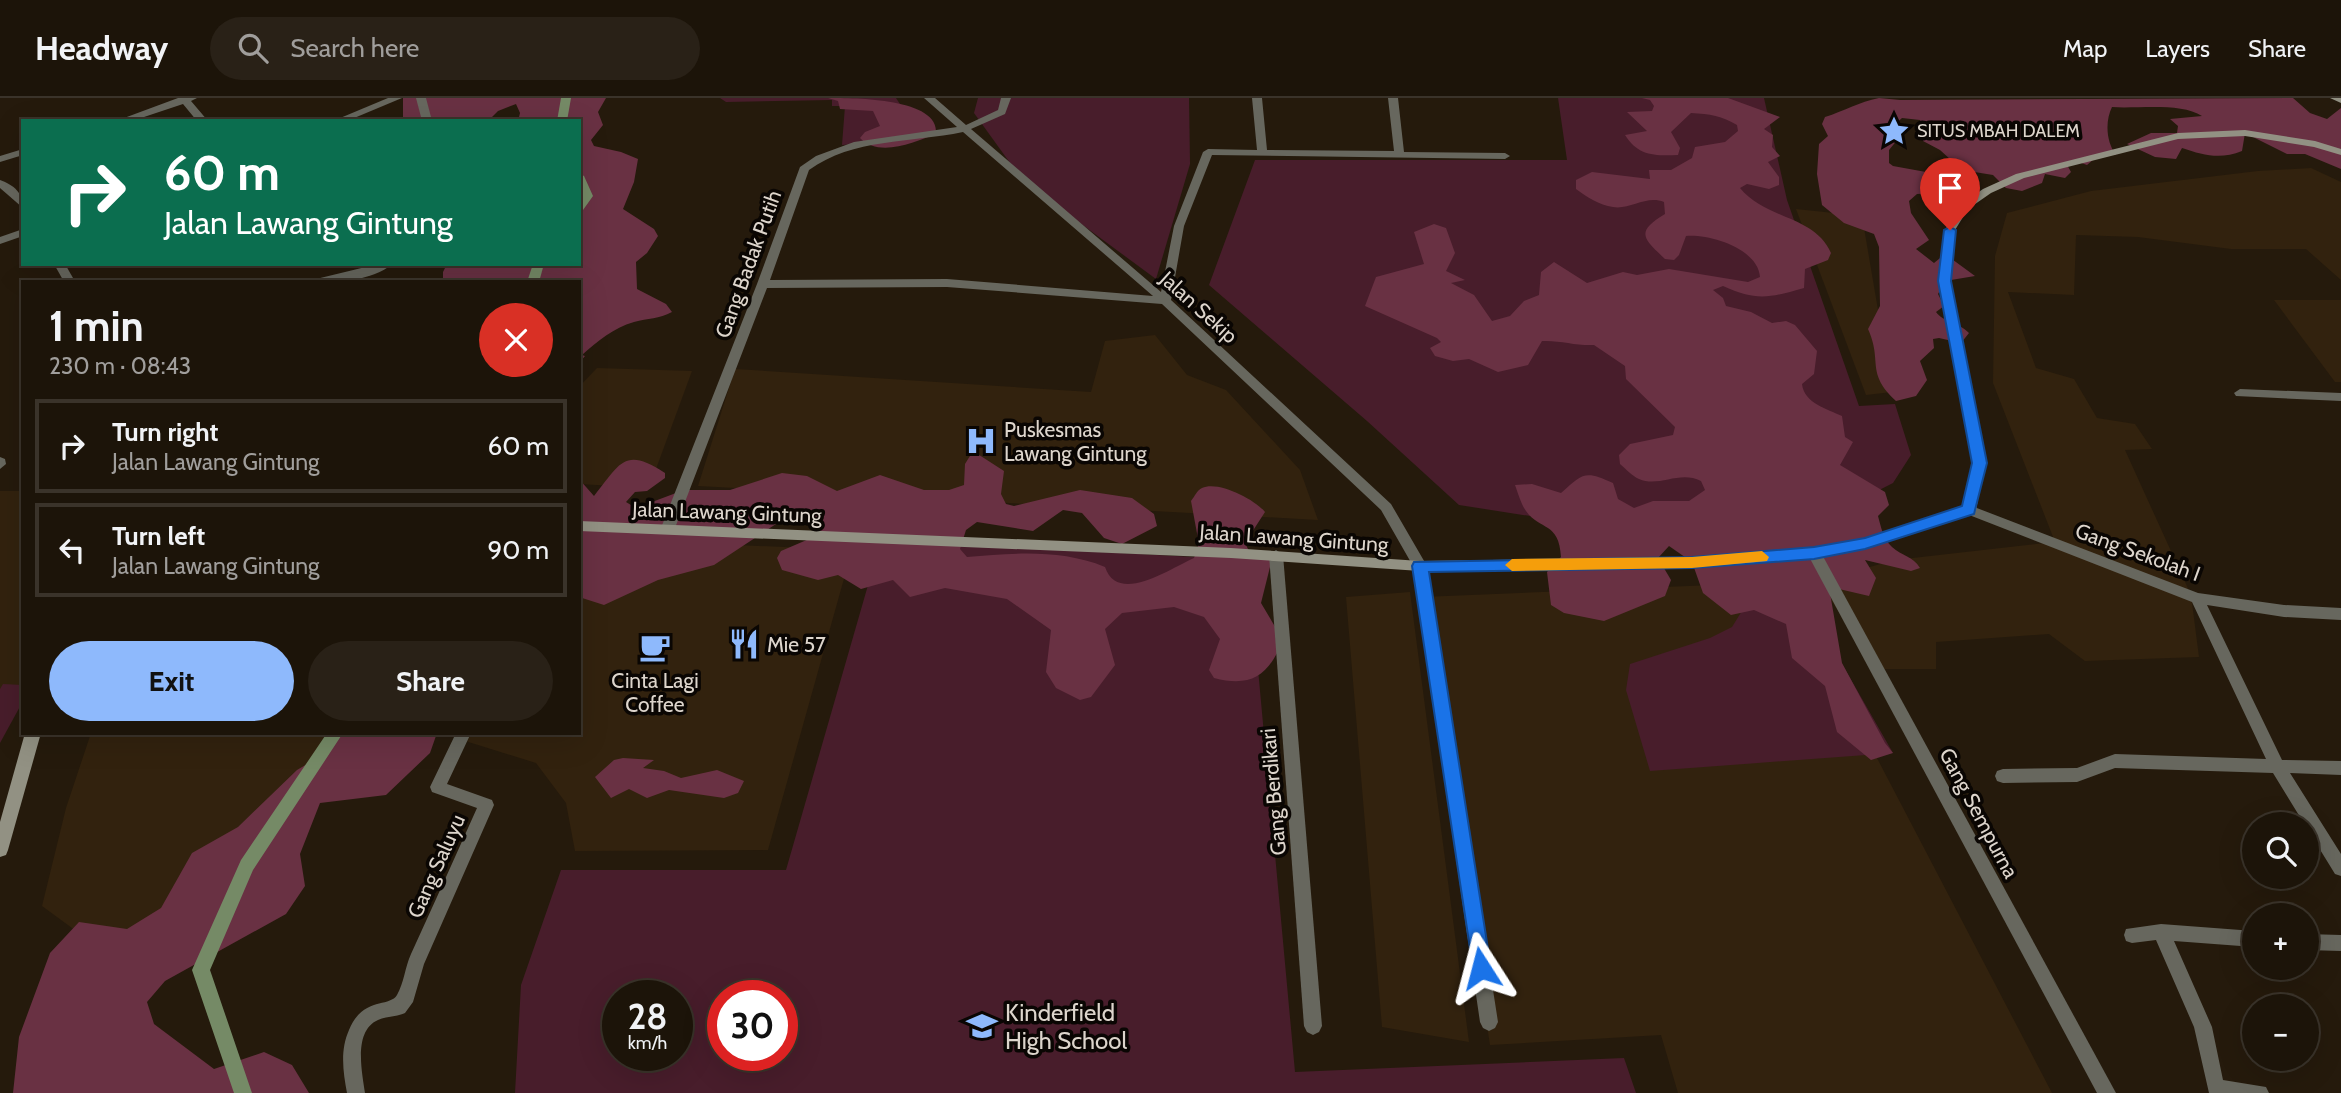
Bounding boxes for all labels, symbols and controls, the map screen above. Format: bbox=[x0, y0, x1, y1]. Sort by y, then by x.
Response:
search box bbox=[210, 17, 700, 80]
text: Headway bbox=[35, 28, 168, 68]
icon: search bbox=[234, 29, 272, 67]
text: Search here bbox=[290, 32, 419, 64]
text: Map bbox=[2063, 34, 2107, 63]
text: Layers bbox=[2145, 34, 2210, 63]
text: Share bbox=[2248, 34, 2306, 63]
place icon: SITUS MBAH DALEM bbox=[1877, 114, 1911, 148]
place label: SITUS MBAH DALEM bbox=[1917, 120, 2080, 142]
text: 60 m bbox=[164, 143, 280, 202]
icon: right bbox=[49, 147, 140, 238]
pin bbox=[1920, 158, 1980, 230]
icon: arrive bbox=[1931, 169, 1969, 207]
street label: Gang Badak Putih bbox=[710, 187, 786, 341]
text: Jalan Lawang Gintung bbox=[164, 203, 453, 242]
street label: Jalan Sekip bbox=[1154, 265, 1243, 348]
text: 1 min bbox=[49, 300, 144, 352]
button: close bbox=[479, 303, 553, 377]
text: 230 m · 08:43 bbox=[49, 352, 191, 380]
text: Turn right bbox=[112, 416, 218, 448]
place label: Puskesmas Lawang Gintung bbox=[1004, 417, 1147, 466]
hospital icon: Puskesmas Lawang Gintung bbox=[964, 424, 998, 458]
icon: right bbox=[53, 427, 91, 465]
text: 60 m bbox=[487, 430, 549, 462]
text: Jalan Lawang Gintung bbox=[112, 448, 320, 476]
street label: Jalan Lawang Gintung bbox=[631, 496, 823, 528]
street label: Gang Sekolah I bbox=[2072, 518, 2204, 586]
street label: Jalan Lawang Gintung bbox=[1198, 519, 1390, 557]
text: Turn left bbox=[112, 520, 205, 552]
icon: left bbox=[53, 531, 91, 569]
text: 90 m bbox=[487, 534, 549, 566]
text: Jalan Lawang Gintung bbox=[112, 552, 320, 580]
restaurant icon: Mie 57 bbox=[727, 627, 761, 661]
cafe icon: Cinta Lagi Coffee bbox=[638, 630, 672, 664]
place label: Mie 57 bbox=[767, 632, 826, 657]
button: Exit bbox=[49, 641, 294, 721]
button: Share bbox=[308, 641, 553, 721]
place label: Cinta Lagi Coffee bbox=[611, 668, 699, 717]
street label: Gang Berdikari bbox=[1255, 727, 1291, 857]
street label: Gang Sempurna bbox=[1934, 744, 2024, 882]
street label: Gang Saluyu bbox=[402, 810, 470, 922]
map controls bbox=[2242, 812, 2319, 1071]
button: search bbox=[2242, 812, 2319, 889]
button: + bbox=[2242, 903, 2319, 980]
position arrow bbox=[1444, 931, 1518, 1005]
speed limit sign: 30 bbox=[707, 980, 798, 1071]
button: − bbox=[2242, 994, 2319, 1071]
text: 28 bbox=[628, 995, 667, 1038]
place label: Kinderfield High School bbox=[1005, 998, 1127, 1055]
school or university icon: Kinderfield High School bbox=[965, 1009, 999, 1043]
text: km/h bbox=[628, 1032, 667, 1054]

